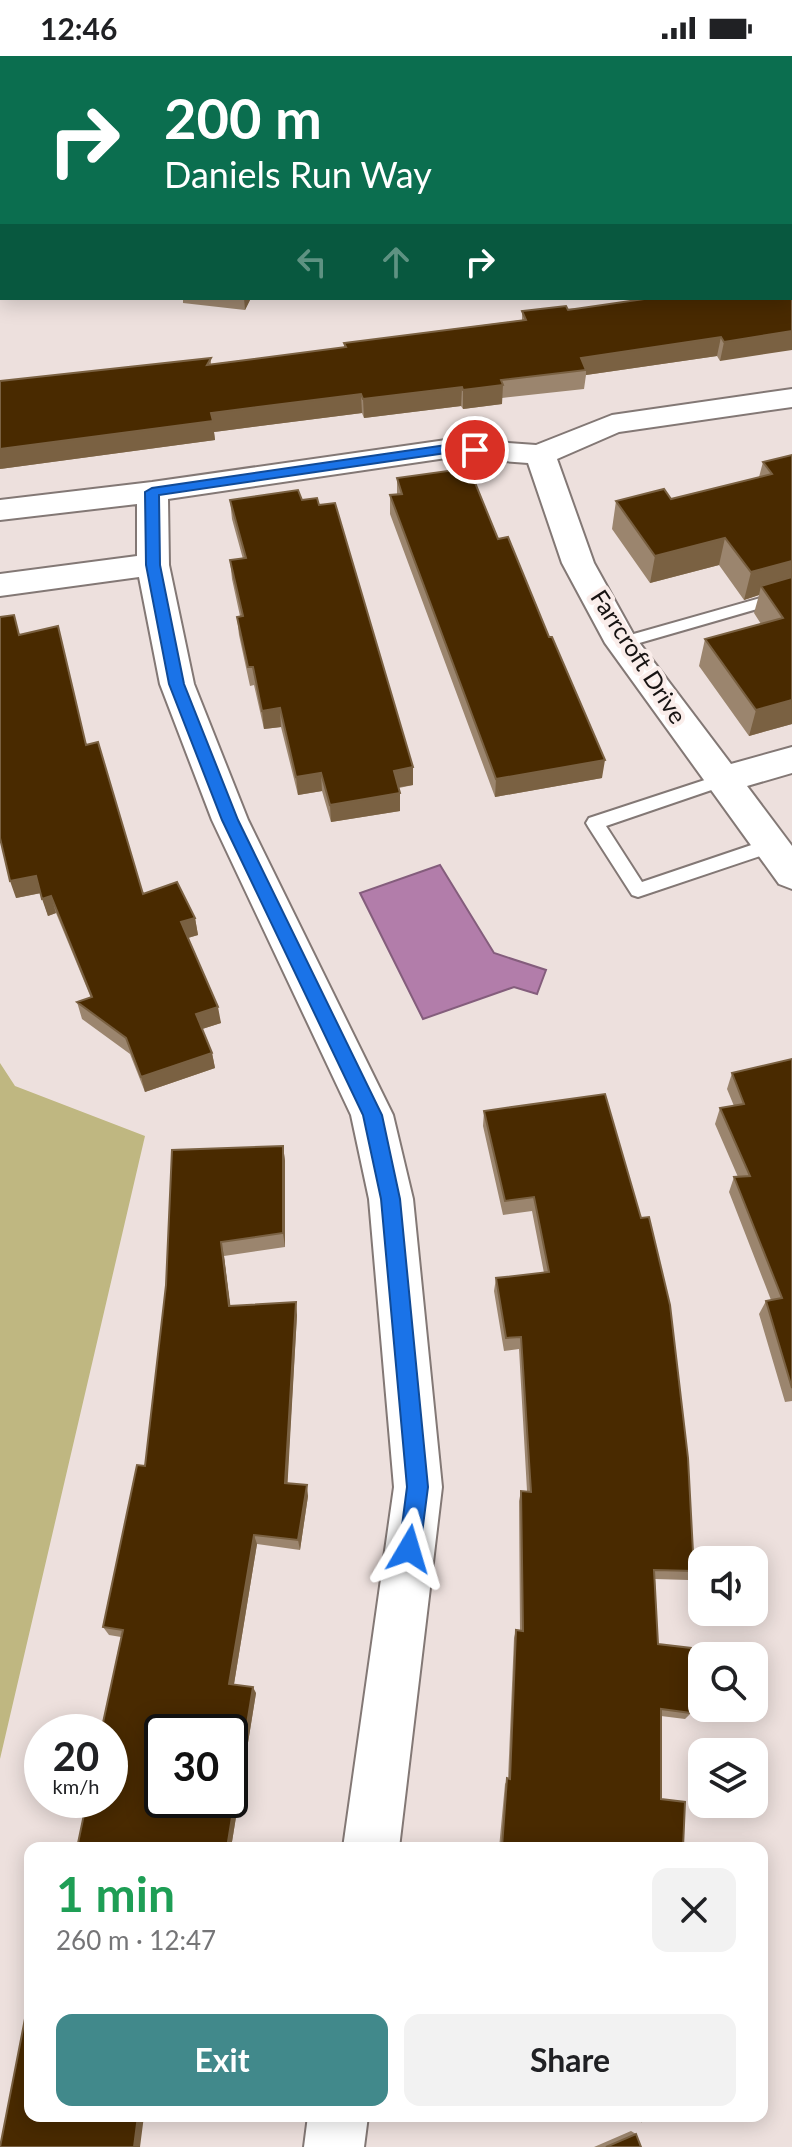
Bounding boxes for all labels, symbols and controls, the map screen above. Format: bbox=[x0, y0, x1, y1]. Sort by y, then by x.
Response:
text: 12:46 bbox=[40, 10, 117, 46]
text: 200 m bbox=[164, 84, 322, 151]
icon: right bbox=[32, 88, 136, 192]
text: Daniels Run Way bbox=[164, 152, 432, 196]
icon: left bbox=[290, 240, 334, 284]
icon: ahead bbox=[374, 240, 418, 284]
icon: right bbox=[458, 240, 502, 284]
pin bbox=[441, 416, 509, 484]
icon: arrive bbox=[453, 428, 497, 472]
street label: Farrcroft Drive bbox=[585, 584, 693, 729]
position arrow bbox=[367, 1507, 451, 1591]
map controls bbox=[688, 1546, 768, 1818]
button: sound bbox=[688, 1546, 768, 1626]
button: search bbox=[688, 1642, 768, 1722]
speed limit sign: 30 bbox=[144, 1714, 248, 1818]
text: 20 bbox=[53, 1732, 99, 1780]
button: layers bbox=[688, 1738, 768, 1818]
text: km/h bbox=[53, 1774, 99, 1798]
text: 1 min bbox=[56, 1865, 175, 1922]
button: close bbox=[652, 1868, 736, 1952]
text: 260 m · 12:47 bbox=[56, 1924, 216, 1956]
button: Exit bbox=[56, 2014, 388, 2106]
button: Share bbox=[404, 2014, 736, 2106]

